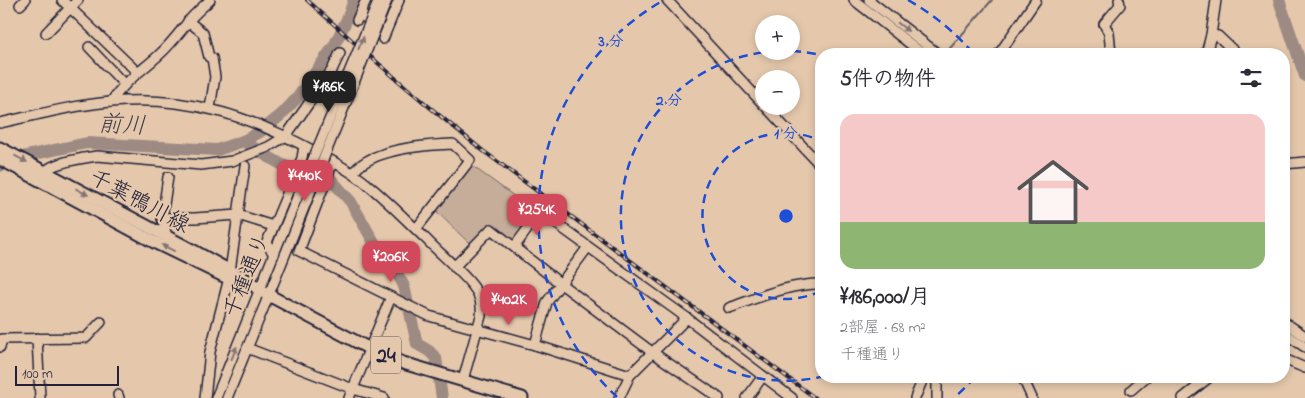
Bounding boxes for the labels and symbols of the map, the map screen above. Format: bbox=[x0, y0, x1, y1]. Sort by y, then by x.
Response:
one-way arrow bbox=[897, 21, 910, 32]
text: 3 分 bbox=[598, 31, 623, 53]
one-way arrow bbox=[357, 36, 365, 50]
pin: ¥186K bbox=[294, 70, 364, 113]
text: 2 分 bbox=[655, 90, 682, 112]
water label: 前川 bbox=[97, 108, 147, 145]
text: 1 分 bbox=[774, 123, 798, 145]
one-way arrow bbox=[13, 155, 28, 163]
pin: ¥440K bbox=[270, 160, 340, 202]
street label: 千葉鴨川線 bbox=[83, 163, 195, 243]
one-way arrow bbox=[75, 188, 90, 196]
pin: ¥254K bbox=[502, 194, 572, 236]
centre of rings bbox=[777, 207, 795, 225]
street label: 千種通り bbox=[216, 229, 279, 323]
pin: ¥206K bbox=[356, 240, 426, 283]
one-way arrow bbox=[160, 244, 175, 253]
pin: ¥402K bbox=[474, 284, 544, 326]
road number: 24 bbox=[371, 336, 401, 374]
one-way arrow bbox=[230, 345, 238, 360]
scale bar bbox=[15, 363, 119, 386]

